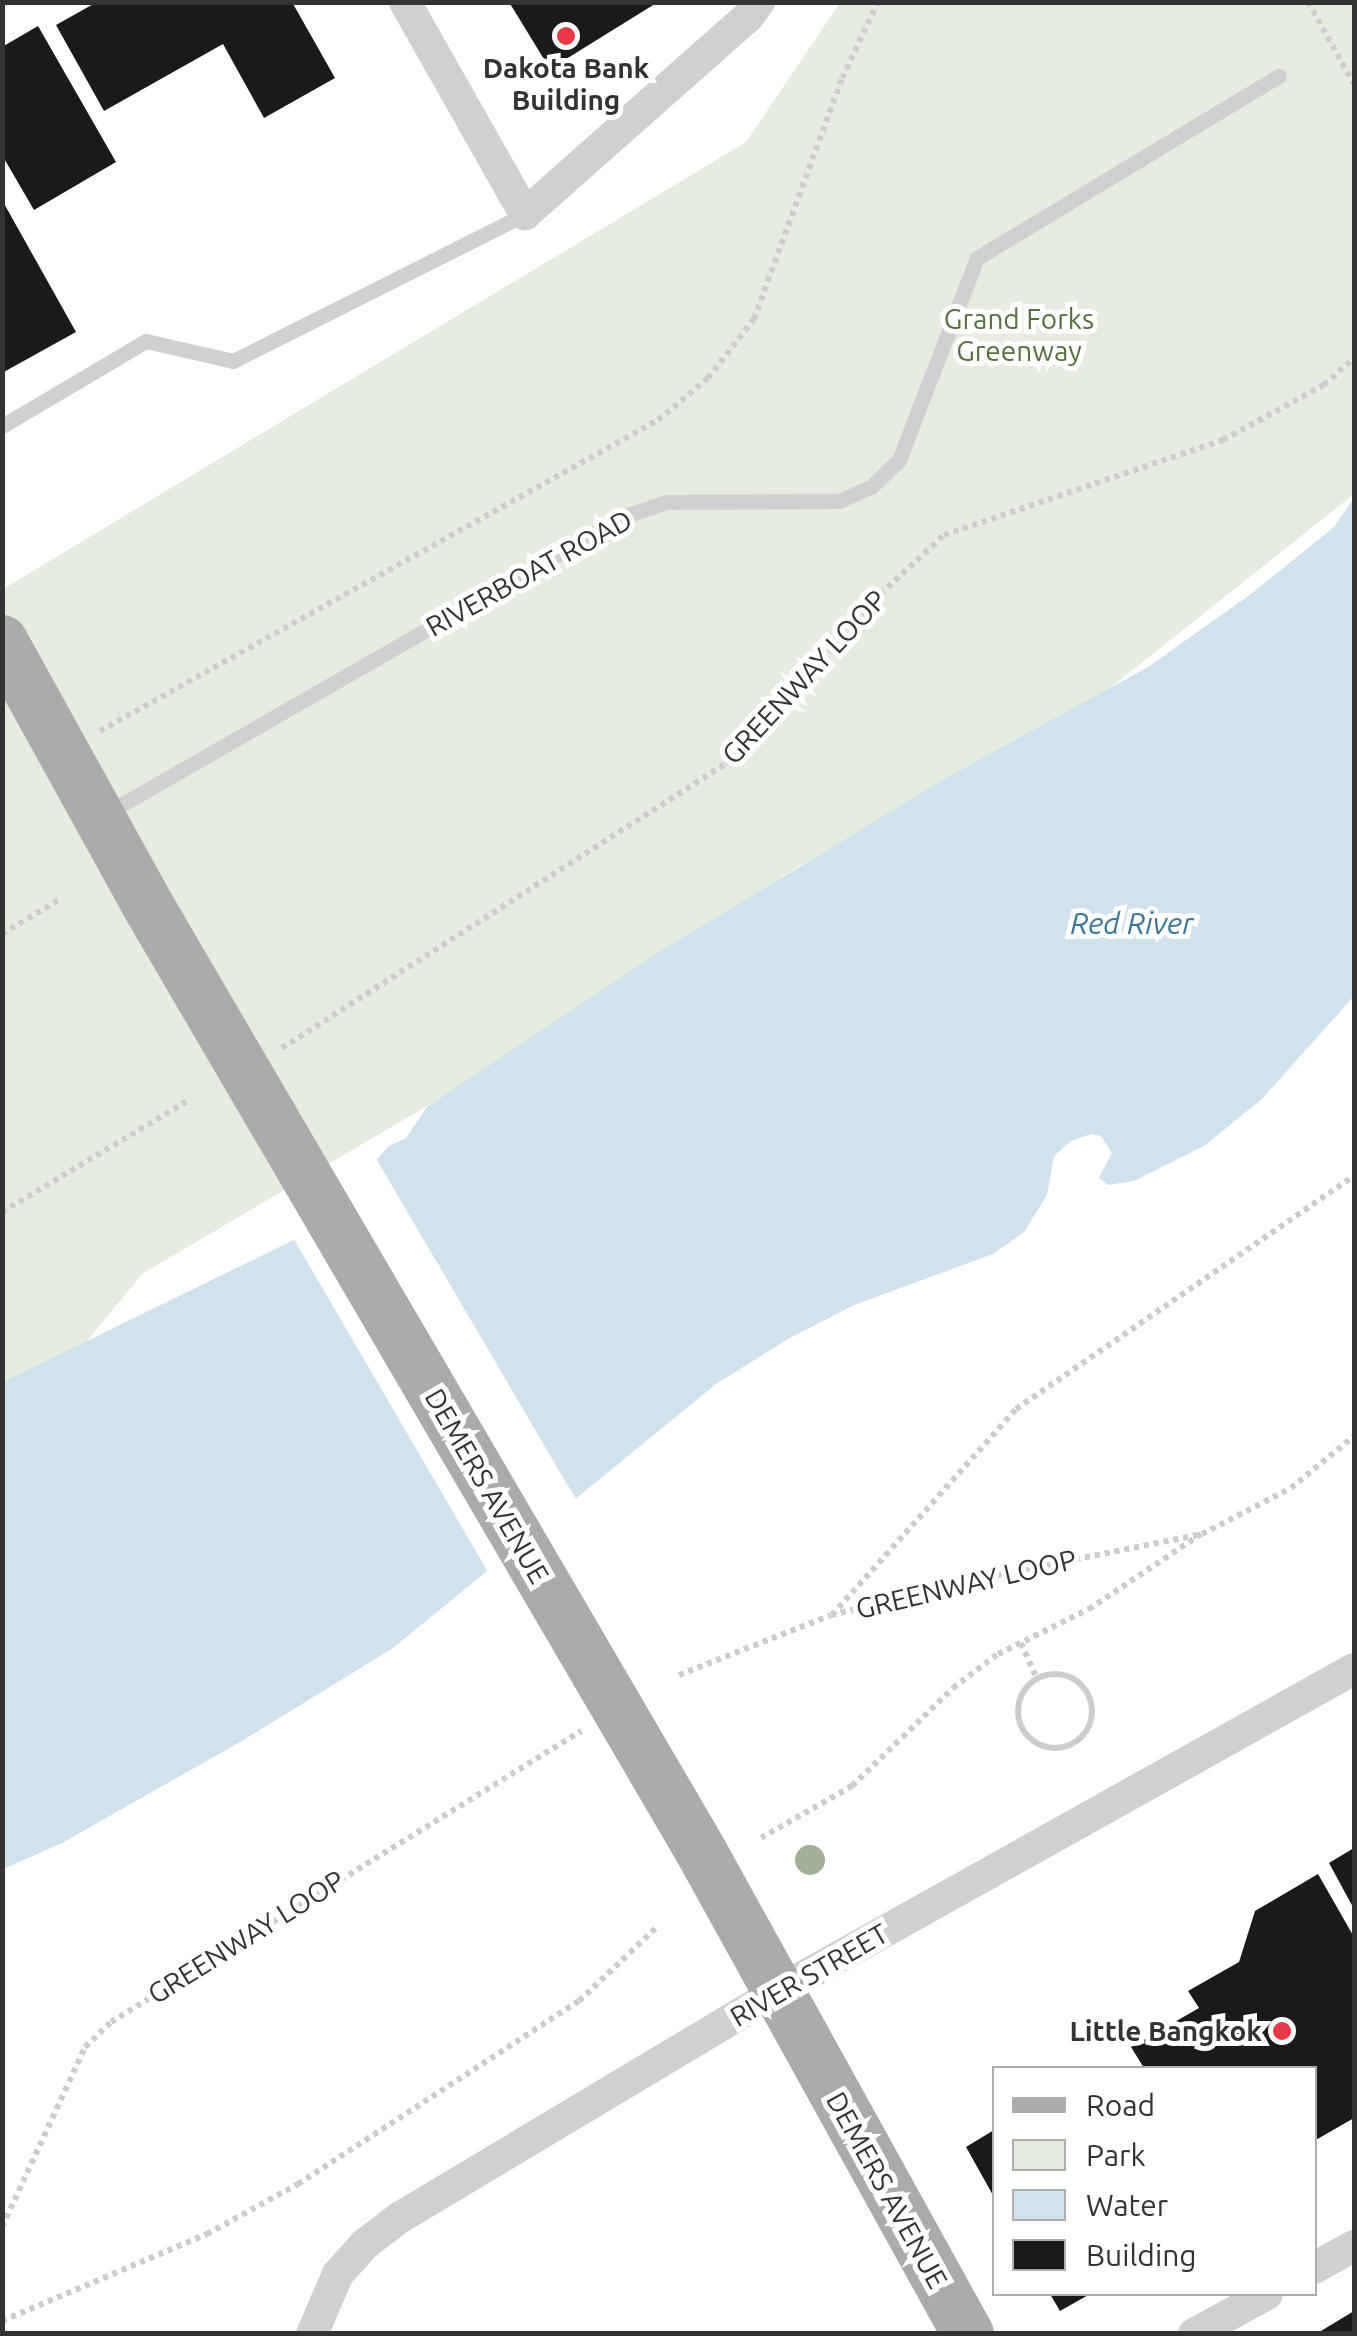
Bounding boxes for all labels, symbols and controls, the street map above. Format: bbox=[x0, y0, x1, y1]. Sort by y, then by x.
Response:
marker: Dakota Bank Building bbox=[555, 25, 577, 47]
place label: Dakota Bank Building bbox=[483, 51, 649, 117]
park label: Grand Forks Greenway bbox=[944, 302, 1094, 368]
street label: RIVERBOAT ROAD bbox=[420, 502, 638, 644]
street label: GREENWAY LOOP bbox=[715, 583, 893, 771]
water label: Red River bbox=[1070, 905, 1194, 941]
street label: DEMERS AVENUE bbox=[418, 1383, 556, 1589]
street label: GREENWAY LOOP bbox=[852, 1542, 1080, 1626]
street label: GREENWAY LOOP bbox=[142, 1863, 350, 2011]
street label: RIVER STREET bbox=[724, 1916, 894, 2034]
place label: Little Bangkok bbox=[1069, 2014, 1262, 2048]
marker: Little Bangkok bbox=[1271, 2020, 1293, 2042]
legend bbox=[992, 2066, 1317, 2296]
street label: DEMERS AVENUE bbox=[819, 2086, 955, 2294]
text: Road bbox=[1086, 2088, 1155, 2122]
text: Park bbox=[1086, 2138, 1146, 2172]
text: Water bbox=[1086, 2188, 1168, 2222]
text: Building bbox=[1086, 2238, 1197, 2272]

